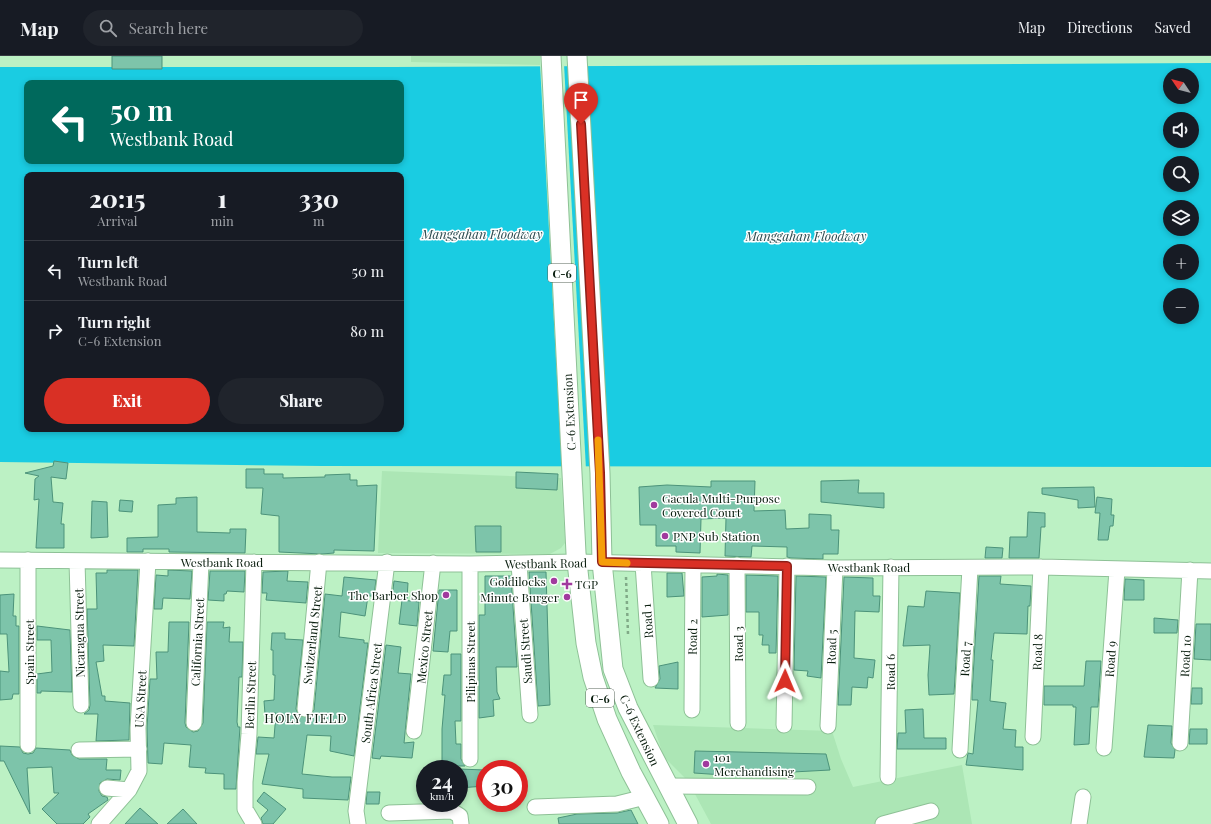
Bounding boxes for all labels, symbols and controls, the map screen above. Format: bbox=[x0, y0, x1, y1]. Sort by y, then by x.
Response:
search box bbox=[83, 10, 363, 46]
text: Map bbox=[20, 15, 59, 41]
icon: search bbox=[97, 17, 119, 39]
text: Search here bbox=[129, 18, 208, 38]
text: Map bbox=[1018, 18, 1045, 37]
text: Directions bbox=[1067, 18, 1133, 37]
text: Saved bbox=[1155, 18, 1191, 37]
north arrow bbox=[1163, 68, 1199, 104]
map controls bbox=[1163, 68, 1199, 324]
pin bbox=[564, 83, 598, 124]
icon: arrive bbox=[570, 89, 592, 111]
text: 50 m bbox=[110, 91, 173, 128]
icon: left bbox=[44, 96, 96, 148]
button: sound bbox=[1163, 112, 1199, 148]
text: Westbank Road bbox=[110, 127, 234, 151]
button: search bbox=[1163, 156, 1199, 192]
text: 20:15 bbox=[89, 182, 146, 214]
text: 1 bbox=[218, 182, 227, 214]
text: 330 bbox=[299, 182, 339, 214]
button: layers bbox=[1163, 200, 1199, 236]
text: Arrival bbox=[97, 212, 137, 229]
text: min bbox=[211, 212, 234, 229]
text: m bbox=[313, 212, 325, 229]
water label: Manggahan Floodway bbox=[420, 225, 543, 242]
water label: Manggahan Floodway bbox=[744, 227, 867, 244]
button: + bbox=[1163, 244, 1199, 280]
text: Turn left bbox=[78, 252, 139, 272]
icon: left bbox=[44, 260, 66, 282]
text: 50 m bbox=[352, 261, 384, 281]
road number: C-6 bbox=[548, 264, 576, 282]
text: Westbank Road bbox=[78, 272, 167, 289]
button: − bbox=[1163, 288, 1199, 324]
text: Turn right bbox=[78, 312, 151, 332]
icon: right bbox=[44, 320, 66, 342]
text: 80 m bbox=[350, 321, 384, 341]
text: C-6 Extension bbox=[78, 332, 162, 349]
street label: C-6 Extension bbox=[559, 373, 579, 451]
button: Exit bbox=[44, 378, 210, 424]
button: Share bbox=[218, 378, 384, 424]
place label: Gacula Multi-Purpose Covered Court bbox=[662, 490, 780, 520]
marker: Gacula Multi-Purpose Covered Court bbox=[649, 500, 659, 510]
place label: PNP Sub Station bbox=[673, 528, 760, 544]
marker: PNP Sub Station bbox=[660, 531, 670, 541]
street label: Westbank Road bbox=[180, 554, 263, 570]
street label: Westbank Road bbox=[504, 554, 587, 572]
street label: Westbank Road bbox=[827, 559, 910, 575]
place label: Goldilocks bbox=[490, 573, 546, 589]
marker: Goldilocks bbox=[549, 576, 559, 586]
place label: TGP bbox=[575, 576, 598, 592]
marker: TGP bbox=[562, 579, 572, 589]
street label: Switzerland Street bbox=[299, 584, 325, 685]
street label: Nicaragua Street bbox=[70, 587, 88, 678]
place label: The Barber Shop bbox=[348, 587, 438, 603]
place label: Minute Burger bbox=[480, 589, 560, 605]
marker: The Barber Shop bbox=[441, 590, 451, 600]
marker: Minute Burger bbox=[562, 592, 572, 602]
street label: California Street bbox=[187, 597, 207, 687]
street label: Road 1 bbox=[638, 603, 656, 639]
street label: Mexico Street bbox=[412, 609, 436, 684]
street label: Saudi Street bbox=[515, 617, 535, 684]
street label: Spain Street bbox=[21, 619, 37, 685]
street label: Road 2 bbox=[684, 619, 700, 655]
street label: Pilipinas Street bbox=[462, 620, 478, 703]
street label: Road 3 bbox=[730, 626, 746, 662]
street label: Road 5 bbox=[822, 629, 840, 665]
street label: Road 8 bbox=[1028, 633, 1046, 671]
street label: Road 10 bbox=[1176, 635, 1194, 677]
street label: Road 9 bbox=[1101, 640, 1119, 678]
street label: South Africa Street bbox=[357, 641, 385, 744]
street label: Road 7 bbox=[956, 641, 974, 677]
street label: Road 6 bbox=[882, 654, 898, 690]
street label: Berlin Street bbox=[241, 660, 259, 729]
position arrow bbox=[764, 660, 806, 702]
street label: USA Street bbox=[131, 669, 150, 728]
road number: C-6 bbox=[586, 689, 614, 707]
street label: C-6 Extension bbox=[616, 692, 664, 768]
district label: HOLY FIELD bbox=[264, 709, 348, 726]
place label: 101 Merchandising bbox=[714, 749, 795, 779]
marker: 101 Merchandising bbox=[701, 759, 711, 769]
speed limit sign: 30 bbox=[476, 760, 528, 812]
text: 24 bbox=[431, 767, 453, 794]
text: km/h bbox=[430, 789, 454, 803]

